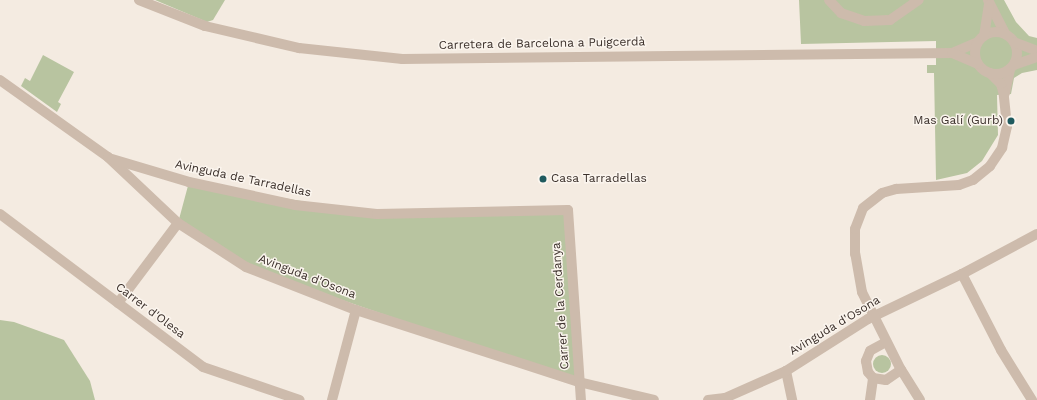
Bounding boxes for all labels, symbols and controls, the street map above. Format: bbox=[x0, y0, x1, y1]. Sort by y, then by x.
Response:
street label: Carretera de Barcelona a Puigcerdà bbox=[438, 35, 646, 53]
place label: Mas Galí (Gurb) bbox=[913, 114, 1003, 128]
marker: Mas Galí (Gurb) bbox=[1006, 116, 1016, 126]
street label: Avinguda de Tarradellas bbox=[173, 157, 313, 201]
place label: Casa Tarradellas bbox=[551, 172, 647, 186]
marker: Casa Tarradellas bbox=[538, 174, 548, 184]
street label: Carrer de la Cerdanya bbox=[549, 242, 573, 370]
street label: Avinguda d'Osona bbox=[256, 252, 358, 302]
street label: Carrer d'Olesa bbox=[112, 280, 188, 342]
street label: Avinguda d'Osona bbox=[787, 293, 883, 359]

